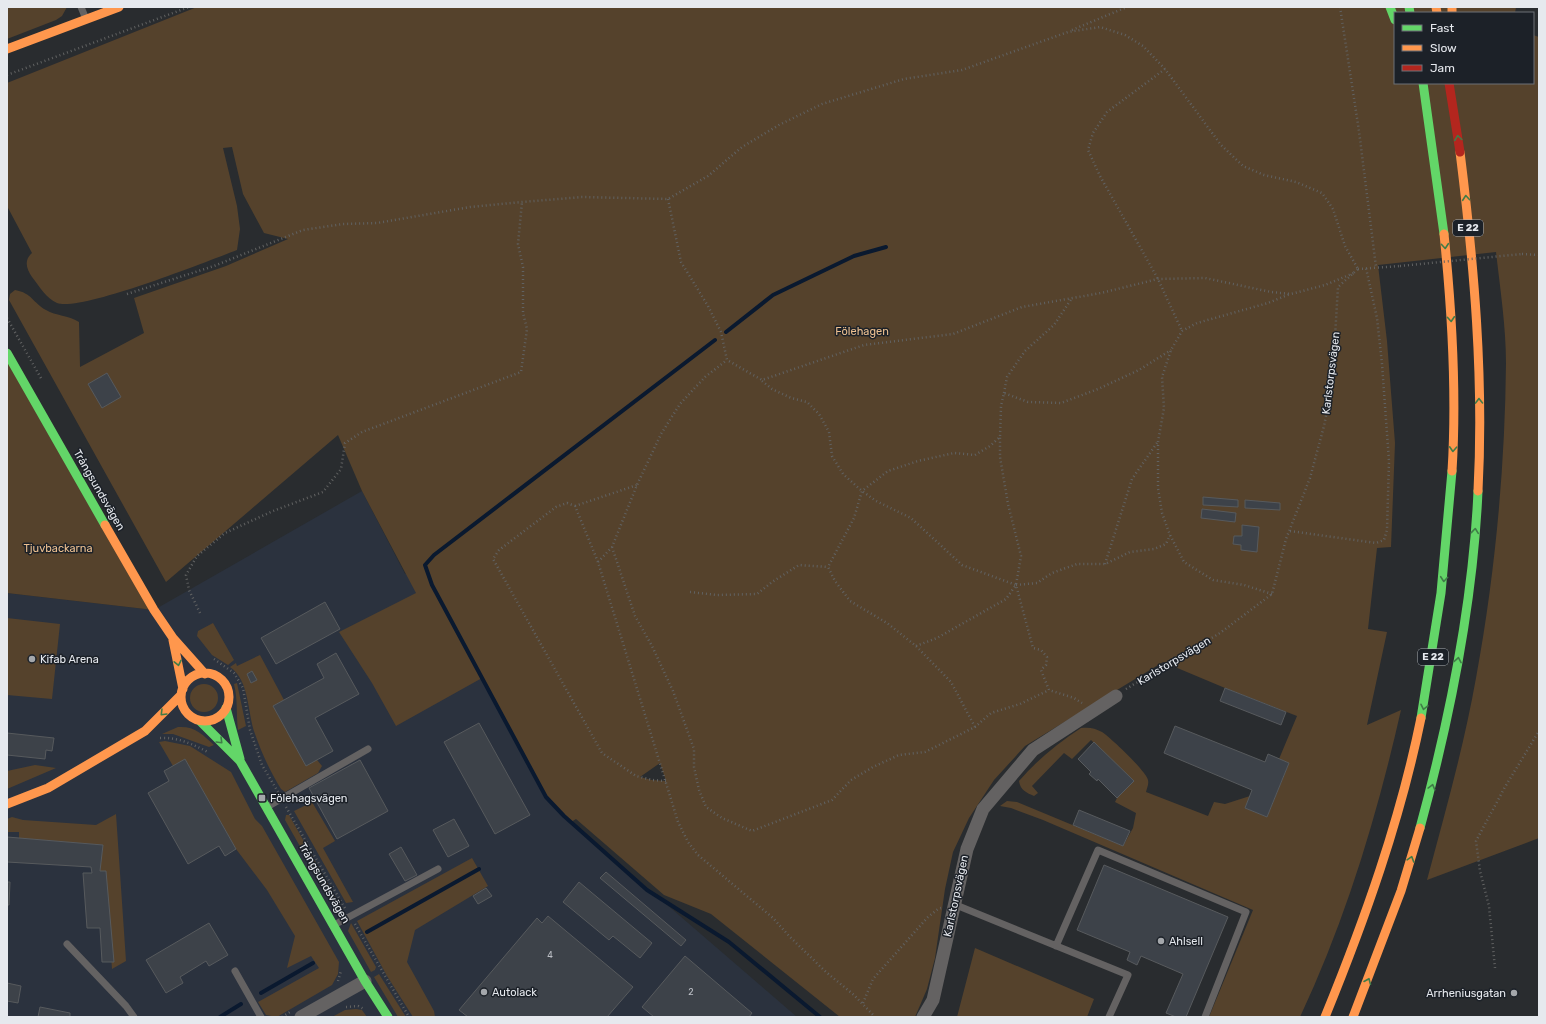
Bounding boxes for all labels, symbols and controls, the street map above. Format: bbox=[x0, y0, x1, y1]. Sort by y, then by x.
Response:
legend bbox=[1394, 12, 1534, 84]
text: Fast bbox=[1430, 21, 1454, 35]
text: Slow bbox=[1430, 41, 1457, 55]
text: Jam bbox=[1430, 61, 1455, 75]
one-way arrow bbox=[1454, 135, 1463, 141]
one-way arrow bbox=[1461, 195, 1470, 201]
road number: E 22 bbox=[1453, 220, 1483, 236]
one-way arrow bbox=[1440, 243, 1449, 249]
one-way arrow bbox=[1446, 316, 1455, 322]
park label: Fölehagen bbox=[835, 325, 889, 338]
street label: Karlstorpsvägen bbox=[1319, 331, 1343, 415]
one-way arrow bbox=[1475, 398, 1483, 404]
one-way arrow bbox=[1449, 446, 1458, 452]
street label: Trångsundsvägen bbox=[71, 447, 127, 533]
one-way arrow bbox=[1470, 528, 1479, 534]
park label: Tjuvbackarna bbox=[23, 542, 93, 555]
one-way arrow bbox=[1439, 576, 1448, 582]
street label: Karlstorpsvägen bbox=[1135, 634, 1213, 688]
road number: E 22 bbox=[1418, 649, 1448, 665]
place label: Kifab Arena bbox=[40, 653, 99, 666]
marker: Kifab Arena bbox=[27, 654, 37, 664]
one-way arrow bbox=[1454, 657, 1462, 663]
one-way arrow bbox=[174, 660, 182, 667]
one-way arrow bbox=[1420, 704, 1428, 710]
one-way arrow bbox=[160, 708, 168, 716]
one-way arrow bbox=[215, 736, 223, 744]
one-way arrow bbox=[1427, 784, 1435, 790]
place label: Fölehagsvägen bbox=[270, 792, 348, 805]
marker: Fölehagsvägen bbox=[257, 793, 267, 803]
street label: Trångsundsvägen bbox=[296, 840, 352, 926]
street label: Karlstorpsvägen bbox=[941, 854, 971, 938]
one-way arrow bbox=[1406, 855, 1415, 862]
place label: Ahlsell bbox=[1169, 935, 1203, 948]
marker: Ahlsell bbox=[1156, 936, 1166, 946]
house number: 4 bbox=[547, 950, 553, 960]
one-way arrow bbox=[1363, 978, 1371, 986]
place label: Autolack bbox=[492, 986, 537, 999]
marker: Autolack bbox=[479, 987, 489, 997]
house number: 2 bbox=[688, 987, 694, 997]
place label: Arrheniusgatan bbox=[1426, 987, 1506, 1000]
marker: Arrheniusgatan bbox=[1509, 988, 1519, 998]

